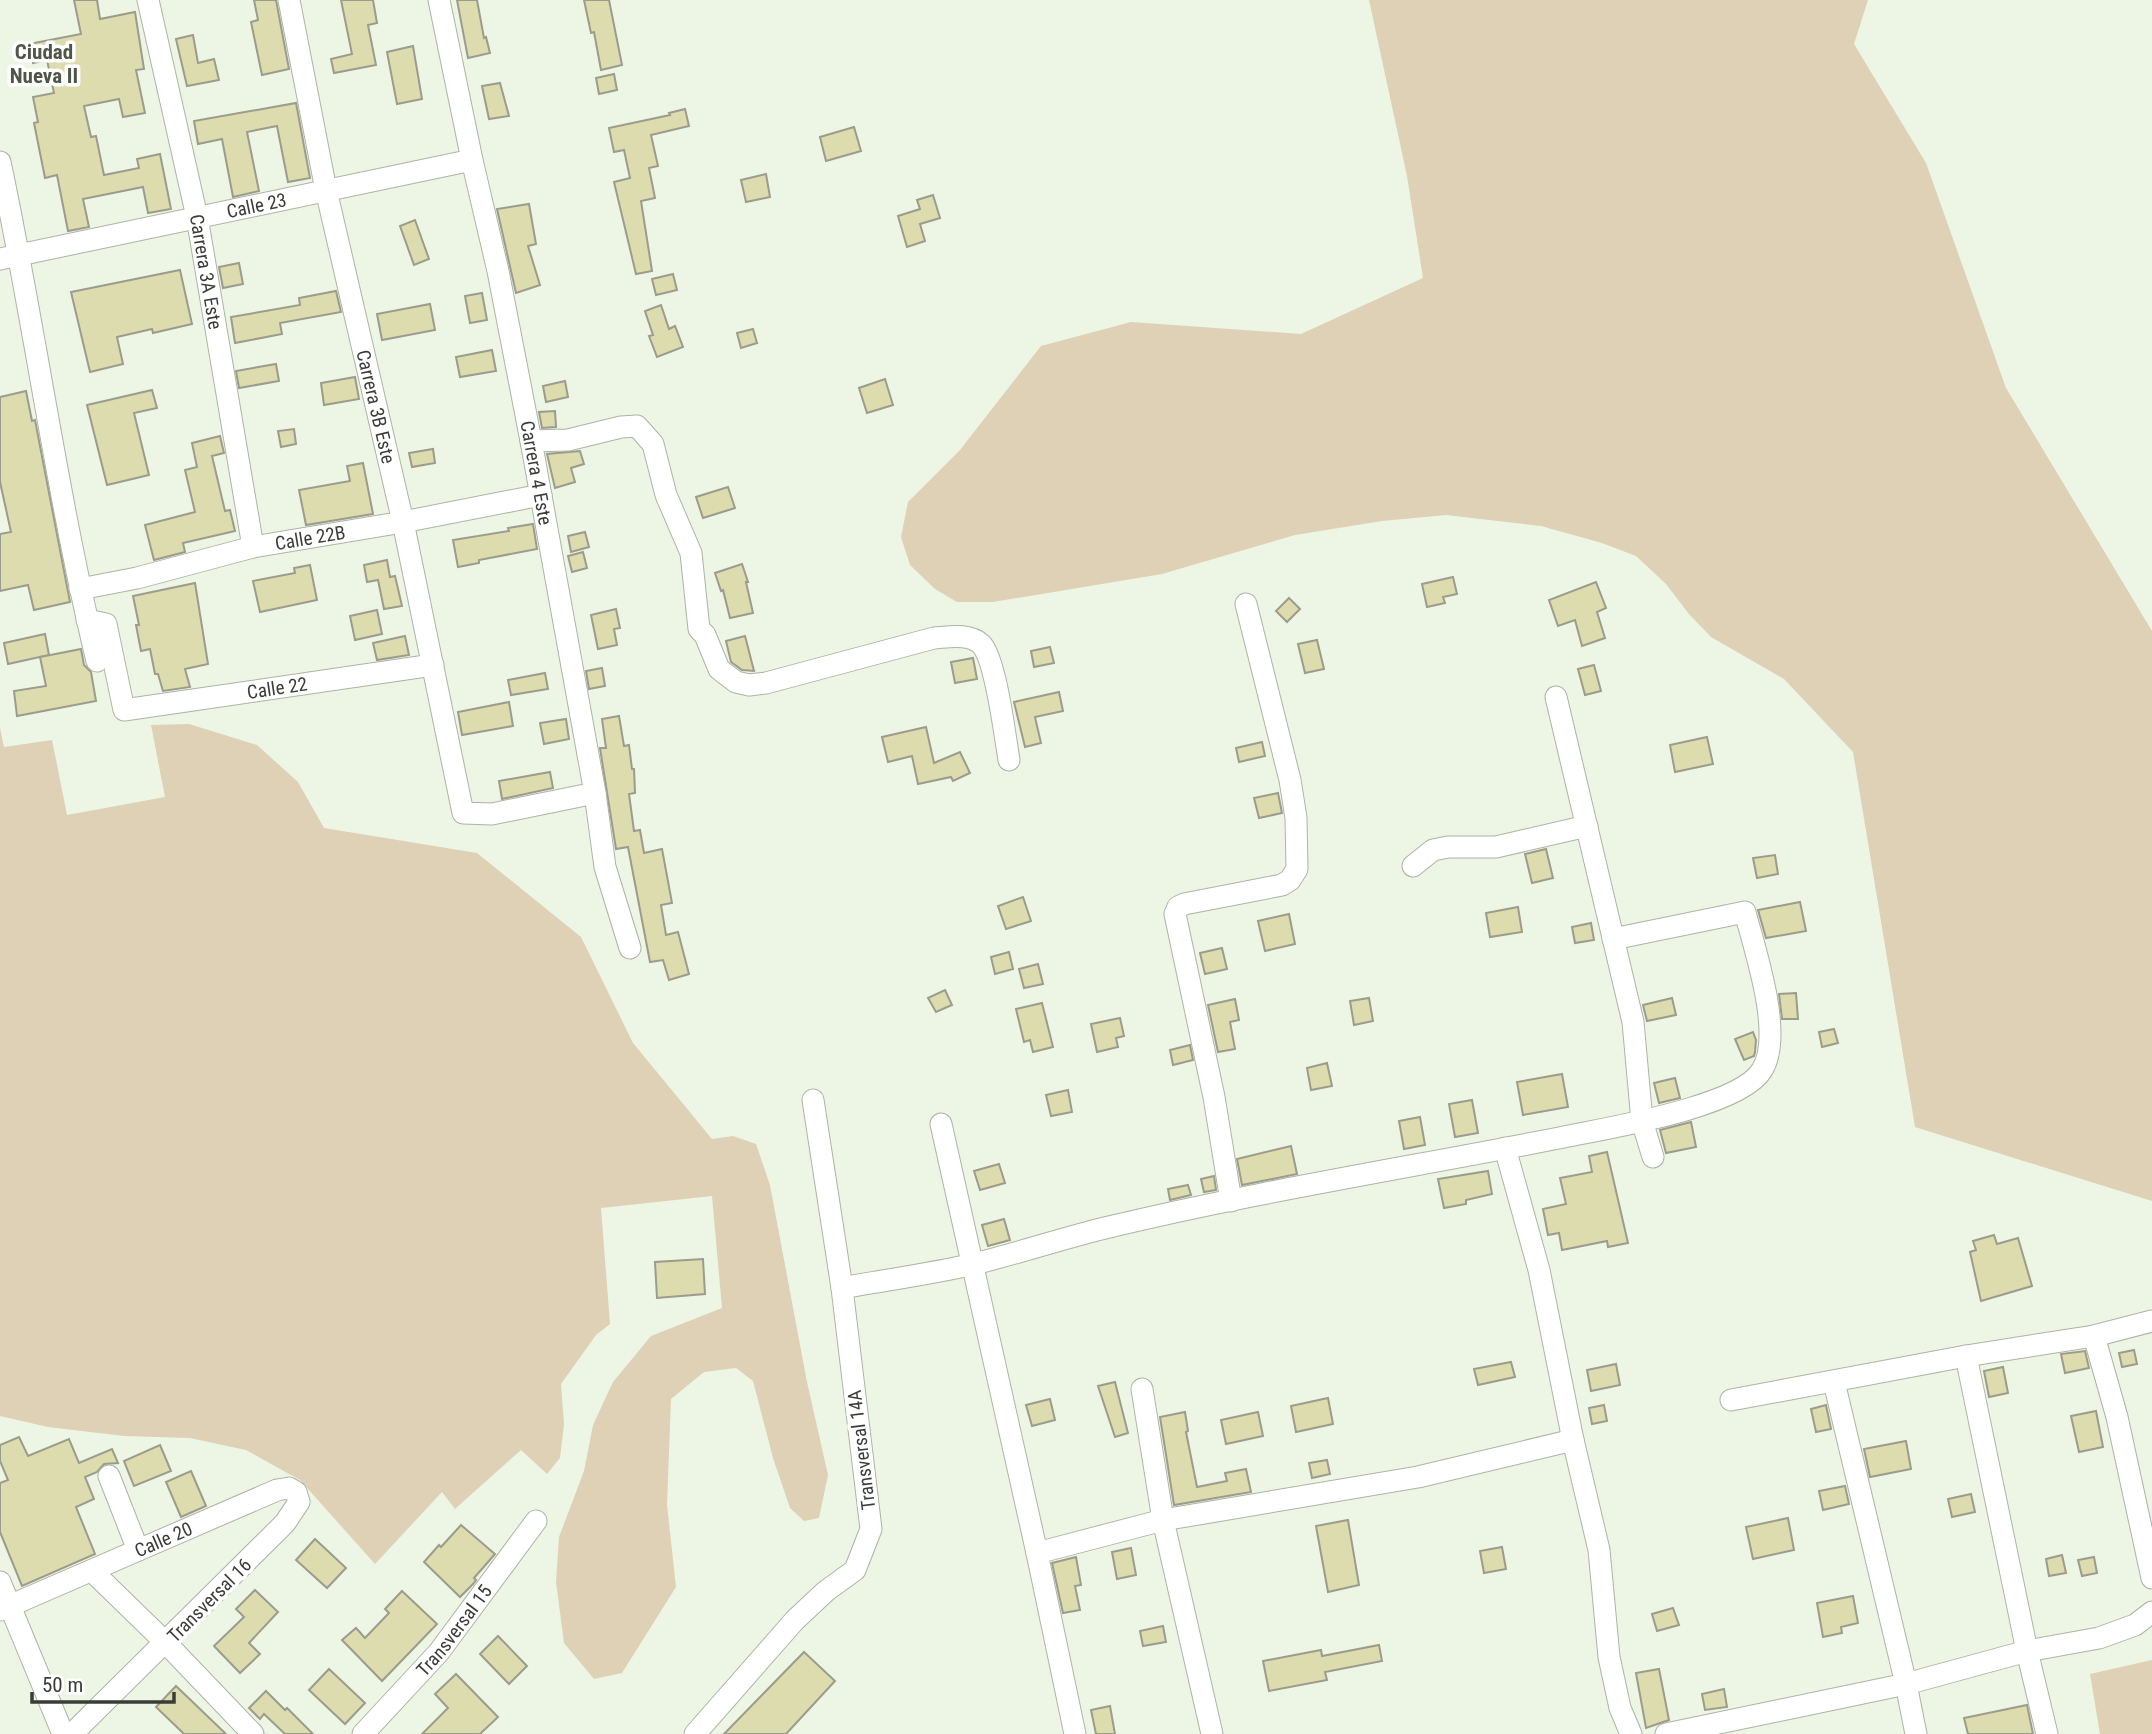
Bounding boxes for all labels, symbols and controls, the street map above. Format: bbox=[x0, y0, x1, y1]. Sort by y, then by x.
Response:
district label: Ciudad Nueva II bbox=[10, 40, 78, 88]
street label: Calle 23 bbox=[224, 188, 289, 223]
street label: Carrera 3A Este bbox=[185, 212, 227, 331]
street label: Carrera 3B Este bbox=[351, 348, 400, 466]
street label: Carrera 4 Este bbox=[515, 419, 557, 527]
street label: Calle 22B bbox=[273, 521, 347, 555]
street label: Calle 22 bbox=[245, 672, 309, 704]
street label: Transversal 14A bbox=[843, 1389, 880, 1511]
street label: Calle 20 bbox=[131, 1517, 196, 1562]
street label: Transversal 16 bbox=[162, 1553, 256, 1647]
street label: Transversal 15 bbox=[411, 1580, 497, 1681]
scale bar bbox=[32, 1660, 173, 1704]
text: 50 m bbox=[42, 1673, 83, 1697]

